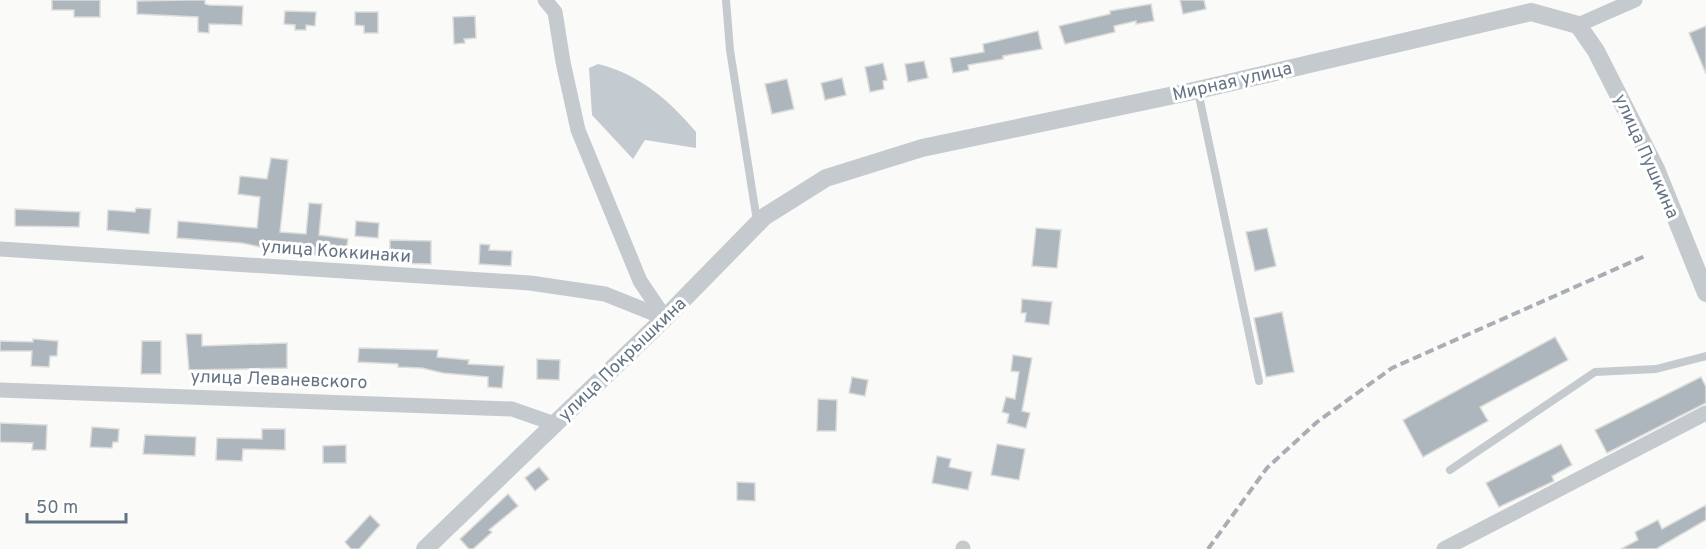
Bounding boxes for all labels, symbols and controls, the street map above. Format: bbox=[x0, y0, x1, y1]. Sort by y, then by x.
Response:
street label: Мирная улица bbox=[1170, 58, 1294, 107]
street label: улица Пушкина bbox=[1608, 91, 1683, 222]
street label: улица Коккинаки bbox=[260, 236, 412, 269]
street label: улица Покрышкина bbox=[554, 293, 692, 427]
street label: улица Леваневского bbox=[190, 366, 368, 395]
scale bar bbox=[27, 486, 126, 524]
text: 50 m bbox=[36, 497, 78, 520]

